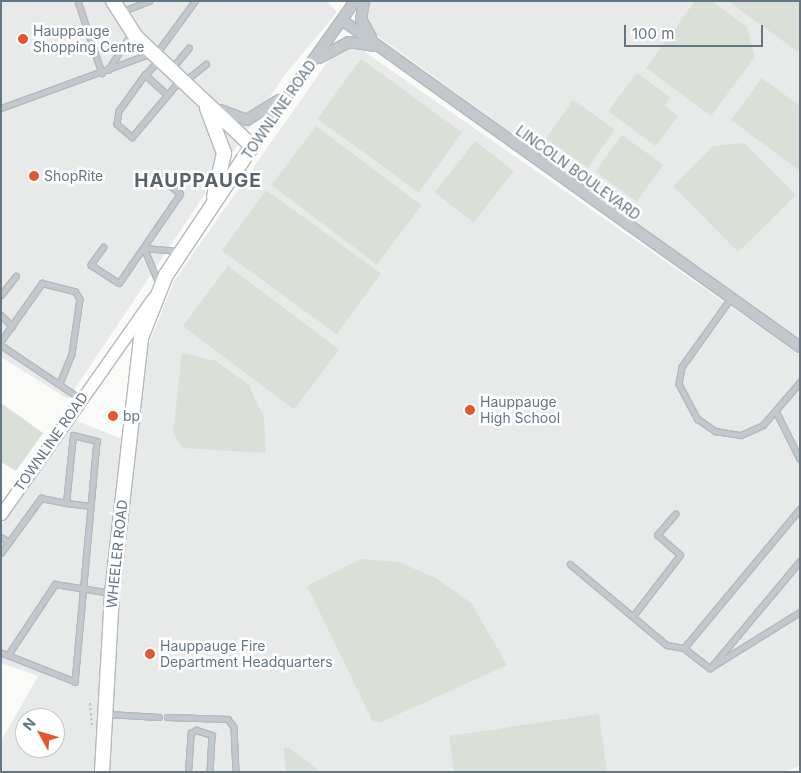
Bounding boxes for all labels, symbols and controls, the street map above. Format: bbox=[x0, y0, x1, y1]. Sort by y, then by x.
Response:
scale bar bbox=[626, 15, 765, 47]
place label: Hauppauge Shopping Centre bbox=[33, 23, 144, 56]
text: 100 m bbox=[632, 24, 674, 43]
marker: Hauppauge Shopping Centre bbox=[17, 33, 29, 45]
street label: TOWNLINE ROAD bbox=[238, 57, 320, 163]
street label: LINCOLN BOULEVARD bbox=[513, 122, 643, 224]
place label: ShopRite bbox=[44, 168, 103, 184]
marker: ShopRite bbox=[28, 170, 40, 182]
district label: HAUPPAUGE bbox=[133, 170, 263, 192]
street label: TOWNLINE ROAD bbox=[10, 389, 92, 495]
place label: Hauppauge High School bbox=[480, 394, 560, 427]
marker: Hauppauge High School bbox=[464, 404, 476, 416]
place label: bp bbox=[123, 408, 140, 424]
marker: bp bbox=[107, 410, 119, 422]
street label: WHEELER ROAD bbox=[103, 499, 131, 609]
place label: Hauppauge Fire Department Headquarters bbox=[160, 638, 333, 670]
marker: Hauppauge Fire Department Headquarters bbox=[144, 648, 156, 660]
north arrow bbox=[15, 708, 65, 758]
text: N bbox=[19, 714, 39, 733]

